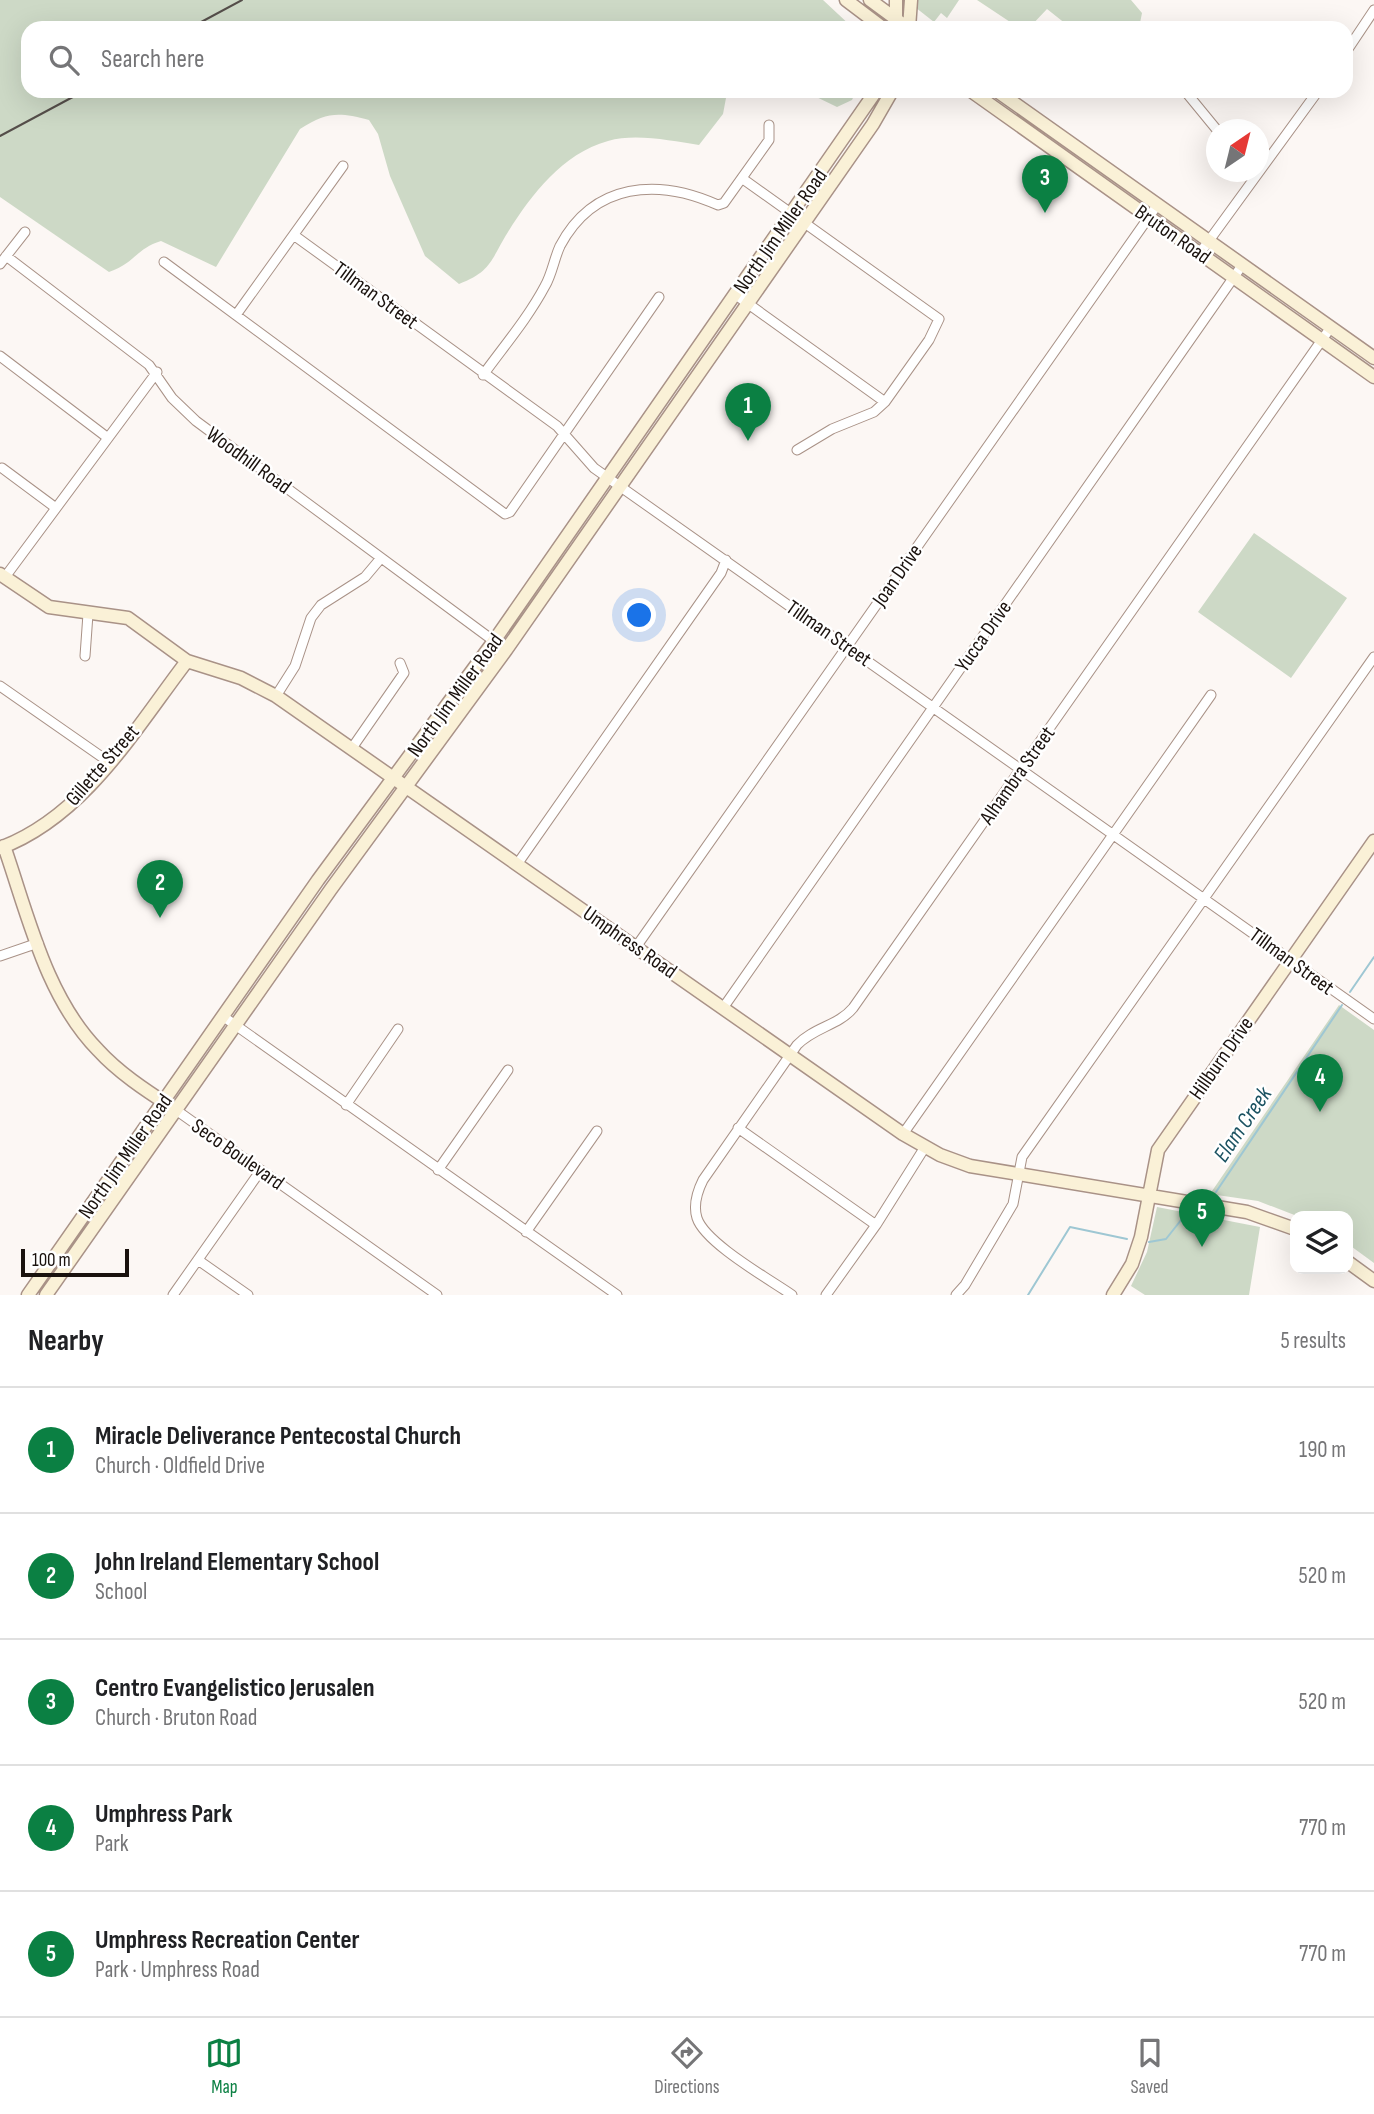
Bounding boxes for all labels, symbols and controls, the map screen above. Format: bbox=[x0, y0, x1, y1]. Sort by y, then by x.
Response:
search box bbox=[21, 21, 1353, 98]
icon: search bbox=[45, 41, 83, 79]
text: Search here bbox=[101, 44, 204, 75]
north arrow bbox=[1206, 119, 1269, 182]
pin: 3 bbox=[1022, 155, 1068, 213]
street label: North Jim Miller Road bbox=[728, 164, 833, 298]
street label: Bruton Road bbox=[1130, 199, 1215, 269]
street label: Tillman Street bbox=[329, 256, 423, 334]
pin: 1 bbox=[725, 383, 771, 441]
street label: Woodhill Road bbox=[201, 421, 296, 499]
street label: Joan Drive bbox=[866, 539, 928, 612]
street label: Tillman Street bbox=[781, 595, 876, 672]
street label: Yucca Drive bbox=[950, 596, 1017, 677]
your location bbox=[622, 598, 656, 632]
street label: North Jim Miller Road bbox=[402, 629, 509, 762]
street label: Gillette Street bbox=[60, 720, 144, 811]
street label: Alhambra Street bbox=[974, 721, 1060, 830]
pin: 2 bbox=[137, 860, 183, 918]
street label: Umphress Road bbox=[578, 901, 681, 984]
street label: Tillman Street bbox=[1245, 922, 1339, 1000]
street label: Hillburn Drive bbox=[1184, 1012, 1259, 1104]
pin: 4 bbox=[1297, 1054, 1343, 1112]
water label: Elam Creek bbox=[1208, 1081, 1279, 1167]
street label: North Jim Miller Road bbox=[73, 1089, 178, 1223]
street label: Seco Boulevard bbox=[187, 1113, 289, 1195]
pin: 5 bbox=[1179, 1189, 1225, 1247]
map controls bbox=[1290, 1211, 1353, 1274]
button: layers bbox=[1290, 1211, 1353, 1274]
scale bar bbox=[21, 1246, 130, 1278]
text: 100 m bbox=[32, 1249, 71, 1272]
text: Nearby bbox=[28, 1323, 104, 1359]
text: 5 results bbox=[1280, 1327, 1346, 1355]
text: Miracle Deliverance Pentecostal Church bbox=[95, 1421, 461, 1452]
text: 1 bbox=[46, 1436, 56, 1464]
text: 190 m bbox=[1299, 1436, 1346, 1464]
text: Church · Oldfield Drive bbox=[95, 1452, 265, 1480]
text: John Ireland Elementary School bbox=[95, 1547, 379, 1578]
text: 2 bbox=[46, 1562, 56, 1590]
text: 520 m bbox=[1299, 1562, 1346, 1590]
text: School bbox=[95, 1578, 147, 1606]
text: Centro Evangelistico Jerusalen bbox=[95, 1673, 375, 1704]
text: 3 bbox=[46, 1688, 56, 1716]
text: 520 m bbox=[1299, 1688, 1346, 1716]
text: Church · Bruton Road bbox=[95, 1704, 257, 1732]
text: Umphress Park bbox=[95, 1799, 232, 1830]
text: 4 bbox=[46, 1814, 56, 1842]
text: 770 m bbox=[1299, 1814, 1346, 1842]
text: Park bbox=[95, 1830, 129, 1858]
text: Umphress Recreation Center bbox=[95, 1925, 360, 1956]
text: 5 bbox=[46, 1940, 56, 1968]
text: 770 m bbox=[1299, 1940, 1346, 1968]
text: Park · Umphress Road bbox=[95, 1956, 260, 1984]
tab: Map bbox=[205, 2034, 243, 2099]
tab: Directions bbox=[654, 2034, 720, 2099]
tab: Saved bbox=[1130, 2034, 1169, 2099]

